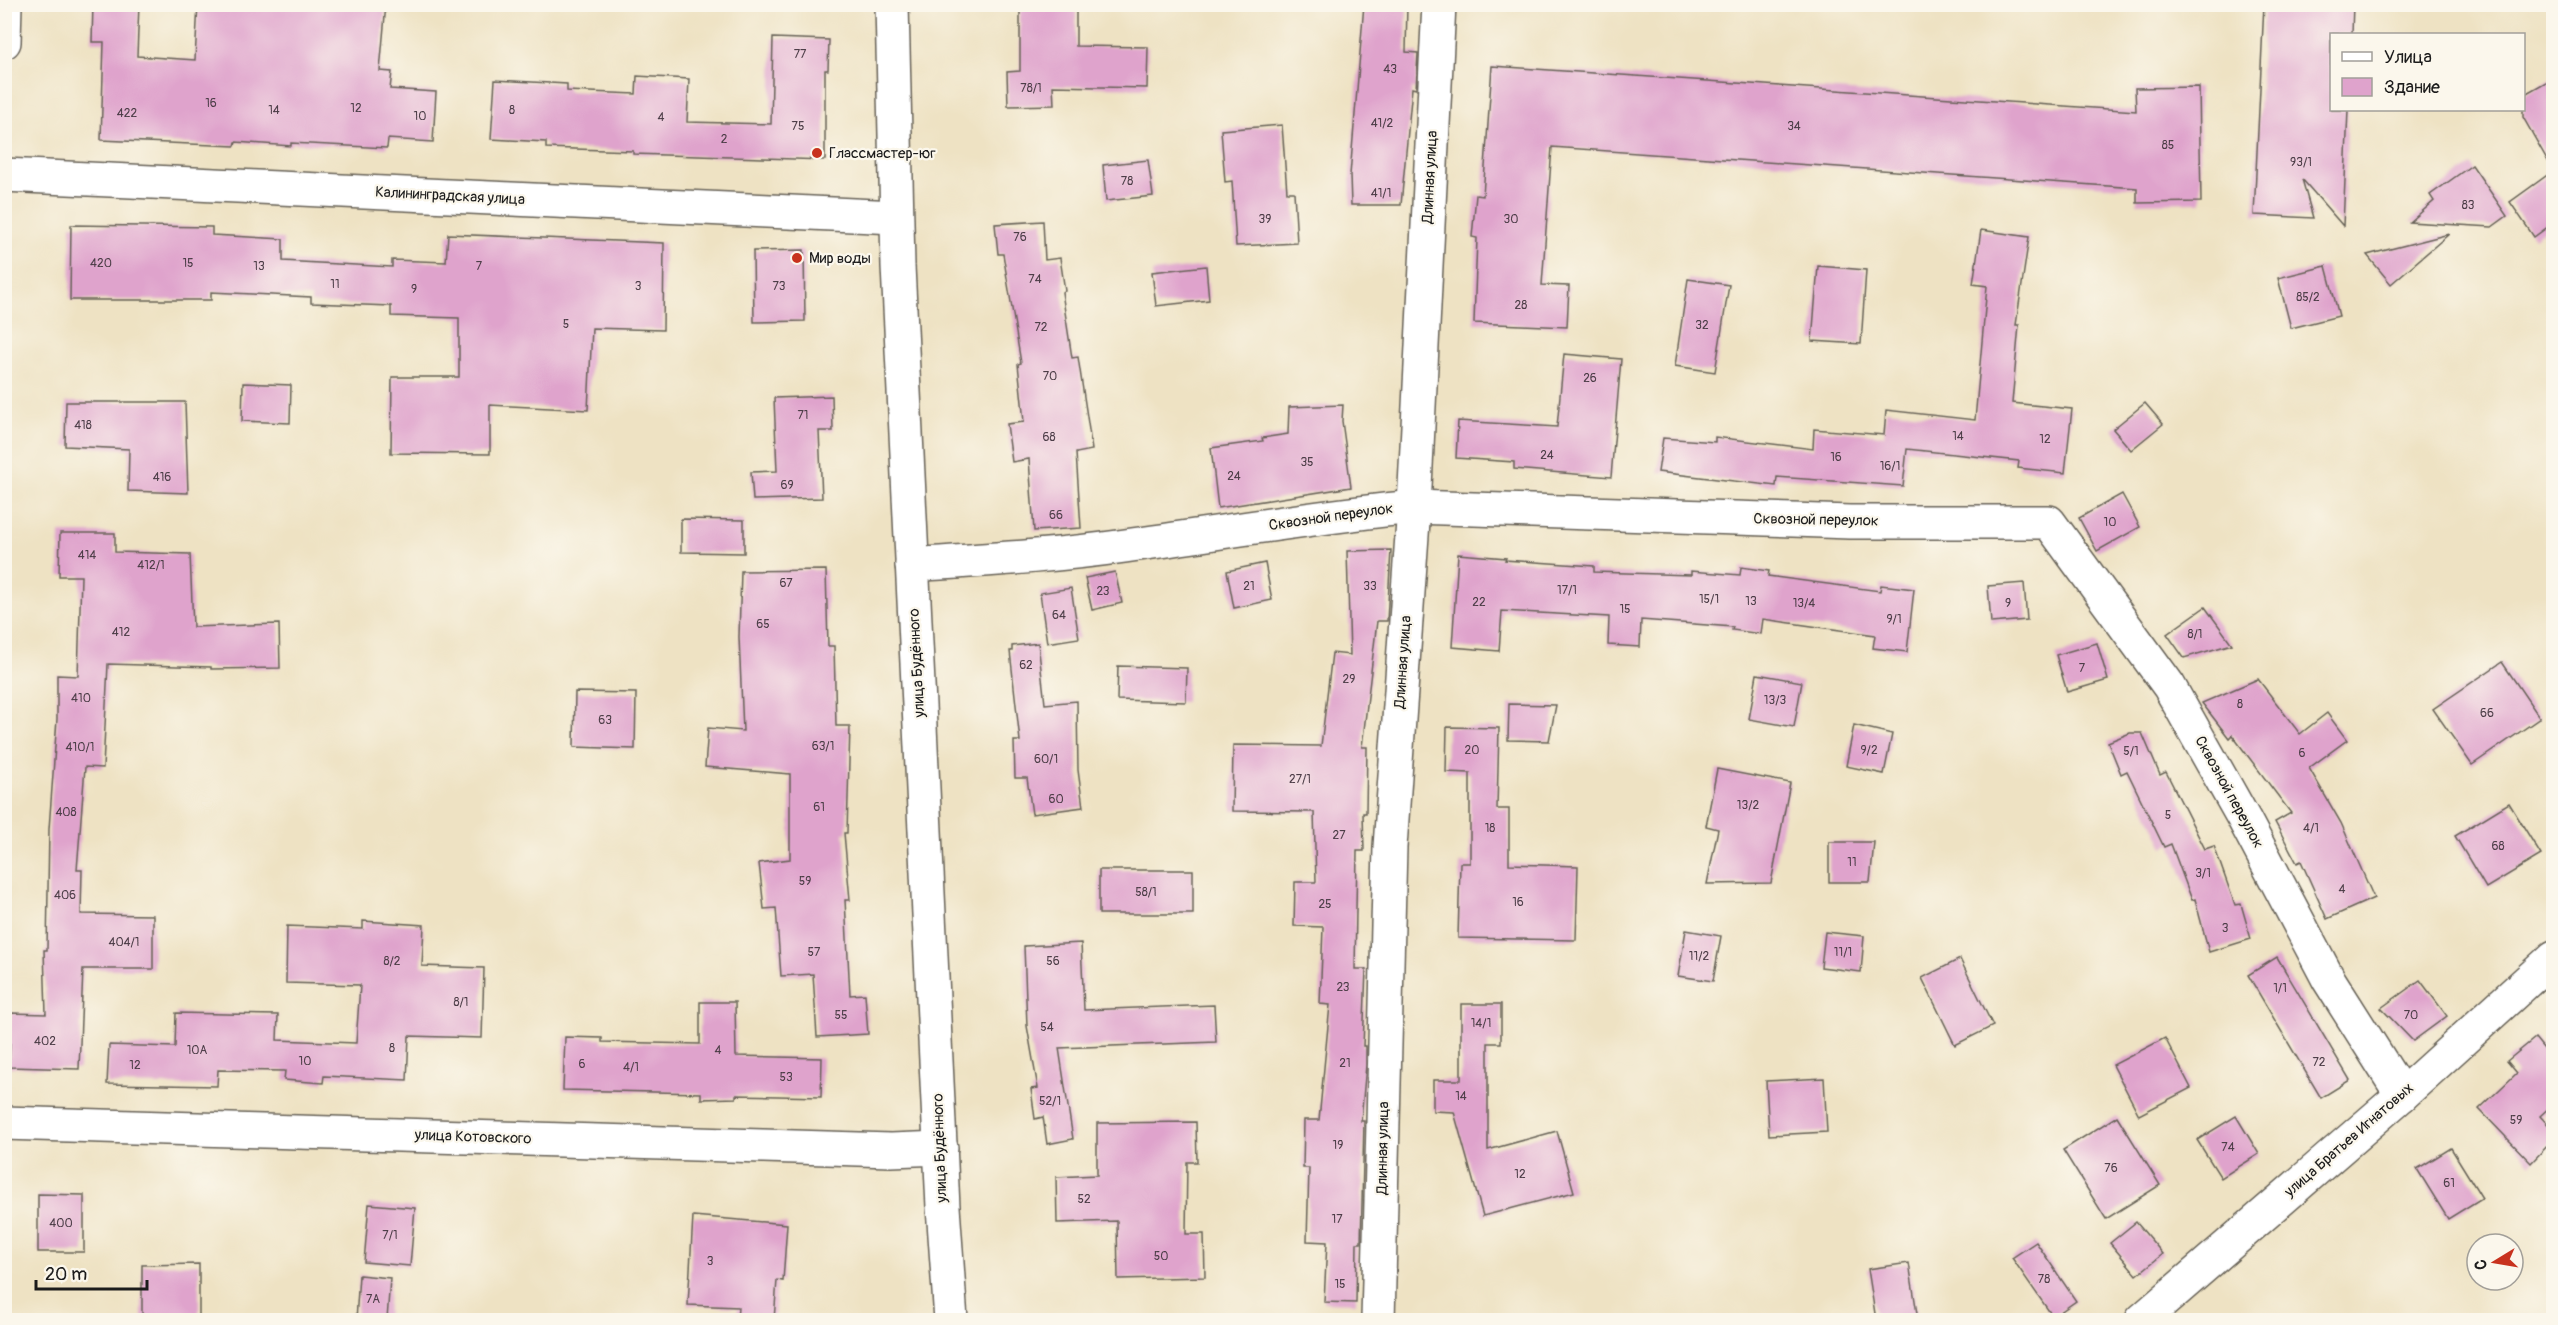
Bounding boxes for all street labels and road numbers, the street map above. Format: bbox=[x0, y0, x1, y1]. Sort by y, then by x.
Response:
street label: Длинная улица bbox=[1418, 130, 1442, 225]
street label: Калининградская улица bbox=[375, 183, 525, 209]
street label: Сквозной переулок bbox=[1268, 499, 1395, 535]
street label: Сквозной переулок bbox=[1753, 509, 1879, 531]
street label: улица Будённого bbox=[905, 608, 929, 719]
street label: Длинная улица bbox=[1390, 615, 1416, 710]
street label: Сквозной переулок bbox=[2190, 733, 2268, 852]
street label: улица Братьев Игнатовых bbox=[2280, 1079, 2417, 1202]
street label: улица Будённого bbox=[929, 1093, 951, 1204]
street label: Длинная улица bbox=[1373, 1101, 1393, 1196]
street label: улица Котовского bbox=[413, 1125, 532, 1149]

